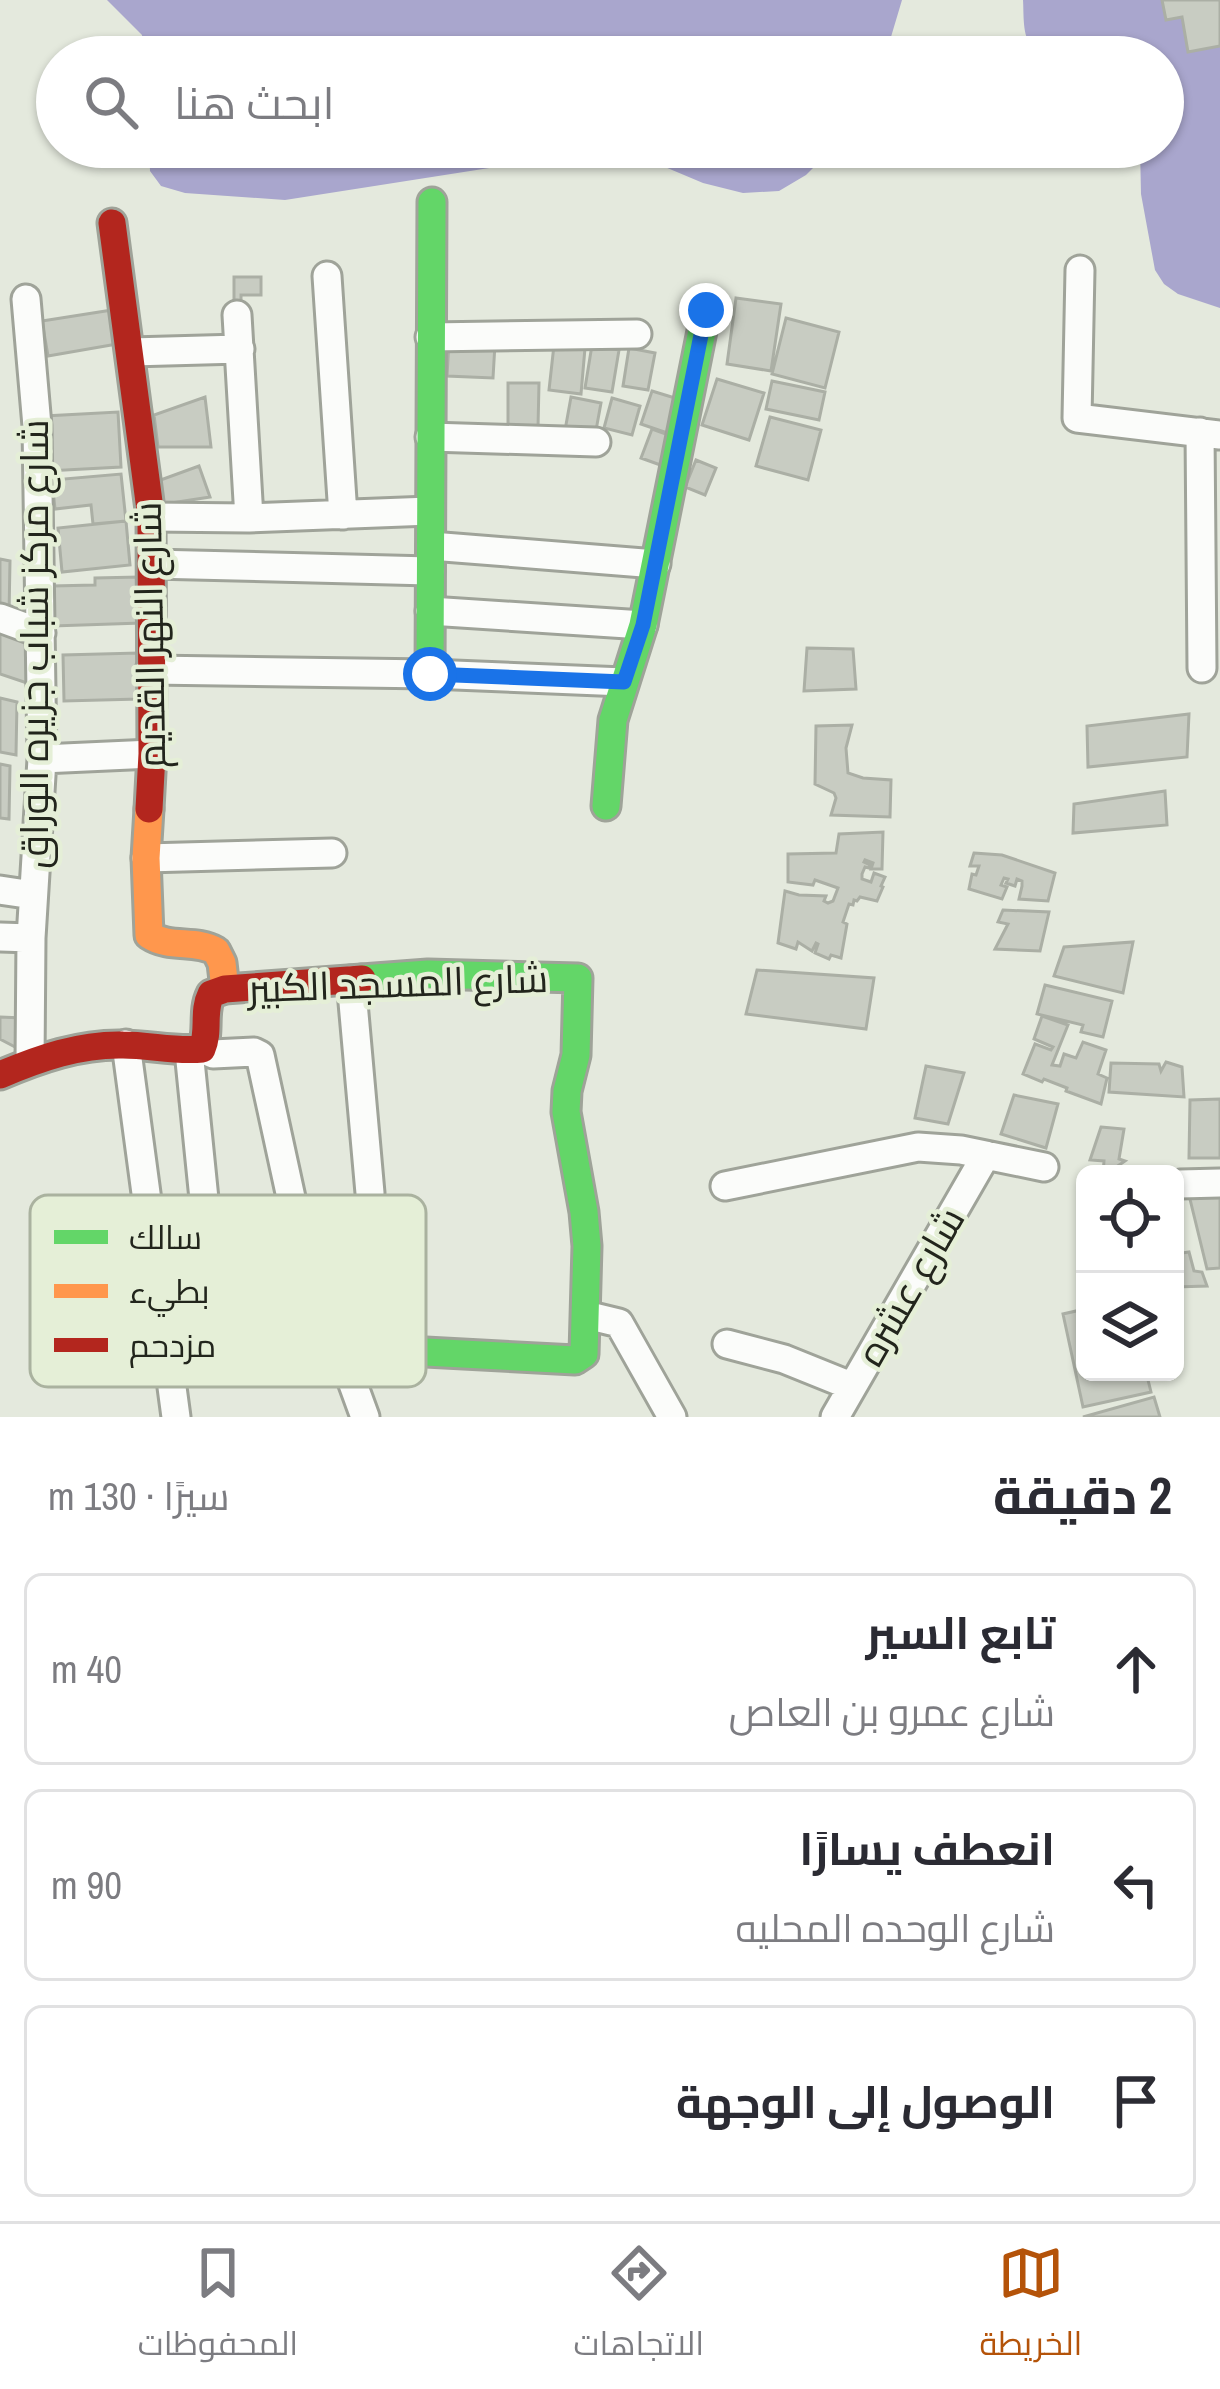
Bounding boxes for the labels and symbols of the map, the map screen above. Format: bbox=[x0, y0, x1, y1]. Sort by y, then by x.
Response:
route end bbox=[679, 283, 733, 337]
street label: شارع مركز شباب جزيره الوراق bbox=[8, 419, 61, 869]
street label: شارع النهر القديم bbox=[121, 501, 178, 769]
route start bbox=[403, 647, 457, 701]
street label: شارع المسجد الكبير bbox=[245, 952, 549, 1015]
legend bbox=[30, 1195, 426, 1387]
street label: شارع عشره bbox=[844, 1197, 977, 1375]
text: سالك bbox=[129, 1215, 202, 1259]
text: بطيء bbox=[129, 1269, 210, 1317]
text: مزدحم bbox=[129, 1323, 216, 1368]

